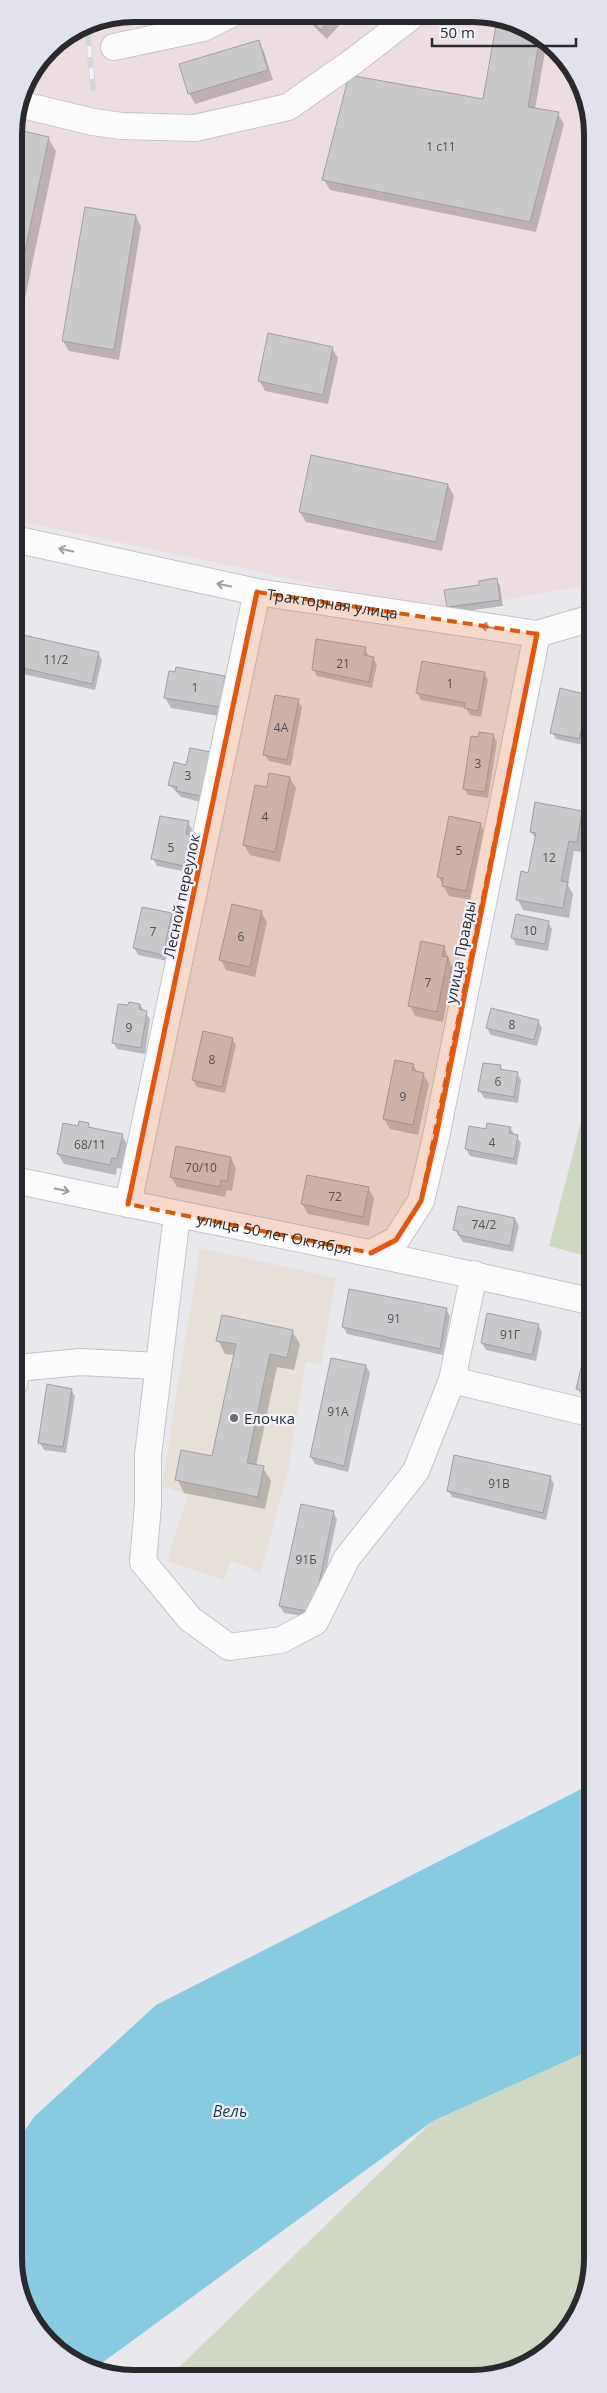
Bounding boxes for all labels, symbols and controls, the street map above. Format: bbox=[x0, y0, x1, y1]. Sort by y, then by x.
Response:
scale bar bbox=[432, 15, 576, 47]
text: 50 m bbox=[440, 22, 475, 42]
house number: 1 с11 bbox=[426, 138, 456, 155]
one-way arrow bbox=[58, 545, 74, 554]
one-way arrow bbox=[217, 580, 233, 589]
street label: Тракторная улица bbox=[266, 584, 399, 623]
one-way arrow bbox=[481, 622, 497, 632]
house number: 11/2 bbox=[44, 651, 69, 668]
house number: 21 bbox=[336, 655, 350, 672]
house number: 1 bbox=[447, 675, 453, 692]
house number: 1 bbox=[192, 679, 198, 696]
house number: 4А bbox=[274, 719, 289, 736]
house number: 3 bbox=[475, 755, 482, 772]
house number: 3 bbox=[185, 767, 192, 784]
house number: 4 bbox=[262, 808, 269, 825]
street label: Лесной переулок bbox=[158, 832, 204, 960]
house number: 5 bbox=[168, 839, 175, 856]
house number: 5 bbox=[456, 842, 463, 859]
house number: 12 bbox=[542, 849, 556, 866]
street label: улица Правды bbox=[440, 899, 480, 1005]
house number: 10 bbox=[523, 922, 537, 939]
house number: 7 bbox=[150, 923, 157, 940]
house number: 6 bbox=[238, 928, 245, 945]
house number: 7 bbox=[425, 974, 432, 991]
house number: 8 bbox=[509, 1016, 516, 1033]
house number: 9 bbox=[126, 1019, 133, 1036]
house number: 8 bbox=[209, 1051, 216, 1068]
house number: 6 bbox=[495, 1073, 502, 1090]
house number: 9 bbox=[400, 1088, 407, 1105]
house number: 4 bbox=[489, 1134, 496, 1151]
house number: 68/11 bbox=[74, 1136, 106, 1153]
house number: 70/10 bbox=[185, 1159, 217, 1176]
one-way arrow bbox=[54, 1186, 70, 1195]
house number: 72 bbox=[328, 1188, 342, 1205]
street label: улица 50 лет Октября bbox=[195, 1208, 354, 1259]
house number: 74/2 bbox=[472, 1216, 497, 1233]
house number: 91 bbox=[387, 1310, 401, 1327]
house number: 91Г bbox=[500, 1326, 520, 1343]
house number: 91А bbox=[327, 1403, 349, 1420]
place label: Елочка bbox=[244, 1408, 295, 1428]
marker: Елочка bbox=[228, 1412, 240, 1424]
house number: 91В bbox=[488, 1475, 510, 1492]
house number: 91Б bbox=[295, 1551, 317, 1568]
water label: Вель bbox=[213, 2100, 247, 2122]

